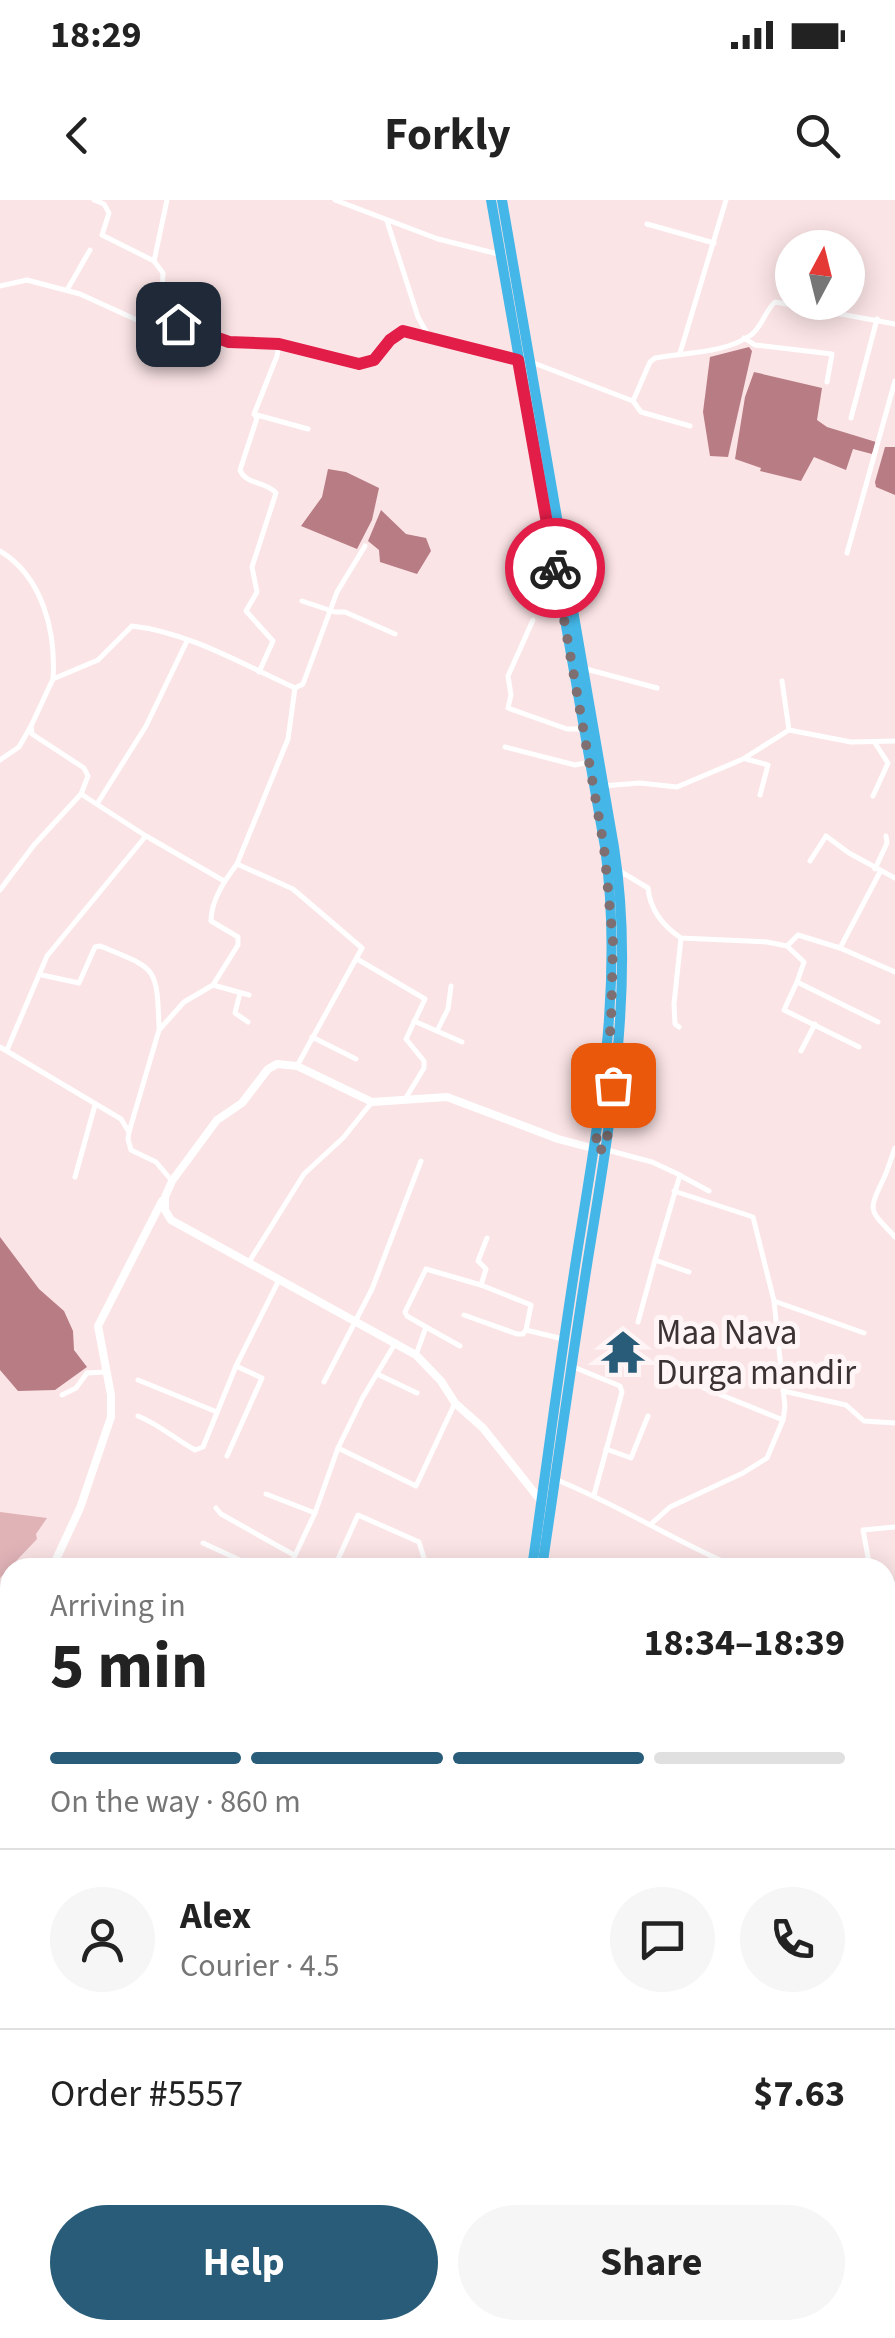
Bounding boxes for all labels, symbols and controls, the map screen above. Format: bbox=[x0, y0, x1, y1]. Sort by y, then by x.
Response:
text: 18:29 bbox=[50, 8, 142, 62]
text: Forkly bbox=[384, 103, 511, 167]
icon: back bbox=[50, 108, 105, 163]
icon: search bbox=[790, 108, 845, 163]
north arrow bbox=[775, 230, 865, 320]
map controls bbox=[775, 230, 865, 320]
pin bbox=[136, 282, 221, 367]
icon: home bbox=[151, 297, 206, 352]
courier bbox=[505, 518, 605, 618]
icon: bike bbox=[528, 541, 583, 596]
pin bbox=[571, 1043, 656, 1128]
icon: bag bbox=[586, 1058, 641, 1113]
place label: Maa Nava Durga mandir bbox=[656, 1308, 857, 1398]
temple icon: Maa Nava Durga mandir bbox=[599, 1328, 647, 1376]
text: Arriving in bbox=[50, 1583, 186, 1629]
text: 18:34–18:39 bbox=[643, 1616, 845, 1670]
text: 5 min bbox=[50, 1620, 208, 1713]
text: On the way · 860 m bbox=[50, 1779, 301, 1825]
button: person bbox=[50, 1887, 155, 1992]
button: chat bbox=[610, 1887, 715, 1992]
button: phone bbox=[740, 1887, 845, 1992]
text: Alex bbox=[180, 1889, 251, 1943]
text: Courier · 4.5 bbox=[180, 1943, 340, 1989]
text: Order #5557 bbox=[50, 2067, 243, 2121]
text: $7.63 bbox=[753, 2067, 845, 2121]
button: Help bbox=[50, 2205, 438, 2320]
button: Share bbox=[458, 2205, 845, 2320]

